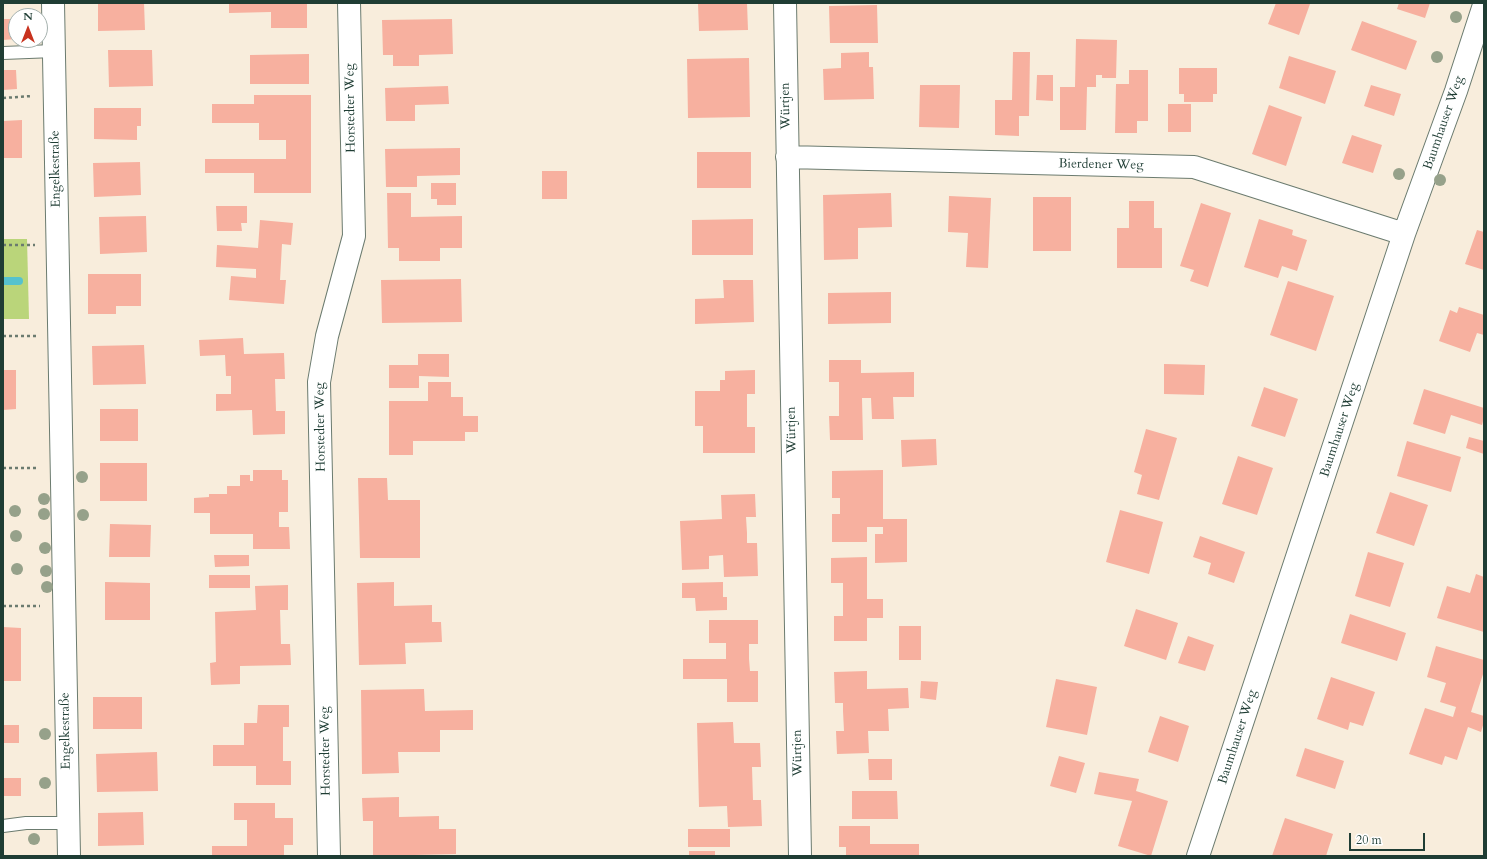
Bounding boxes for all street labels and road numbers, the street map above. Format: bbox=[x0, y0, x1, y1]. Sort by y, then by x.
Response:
street label: Horstedter Weg bbox=[342, 63, 360, 153]
street label: Baumhauser Weg bbox=[1421, 74, 1467, 172]
street label: Würtjen bbox=[778, 82, 794, 130]
street label: Engelkestraße bbox=[48, 130, 64, 208]
street label: Bierdener Weg bbox=[1058, 156, 1144, 174]
street label: Baumhauser Weg bbox=[1317, 381, 1363, 479]
street label: Horstedter Weg bbox=[312, 382, 330, 472]
street label: Würtjen bbox=[784, 406, 800, 454]
street label: Baumhauser Weg bbox=[1215, 688, 1261, 786]
street label: Engelkestraße bbox=[58, 692, 74, 770]
street label: Horstedter Weg bbox=[317, 706, 335, 796]
street label: Würtjen bbox=[790, 729, 806, 777]

